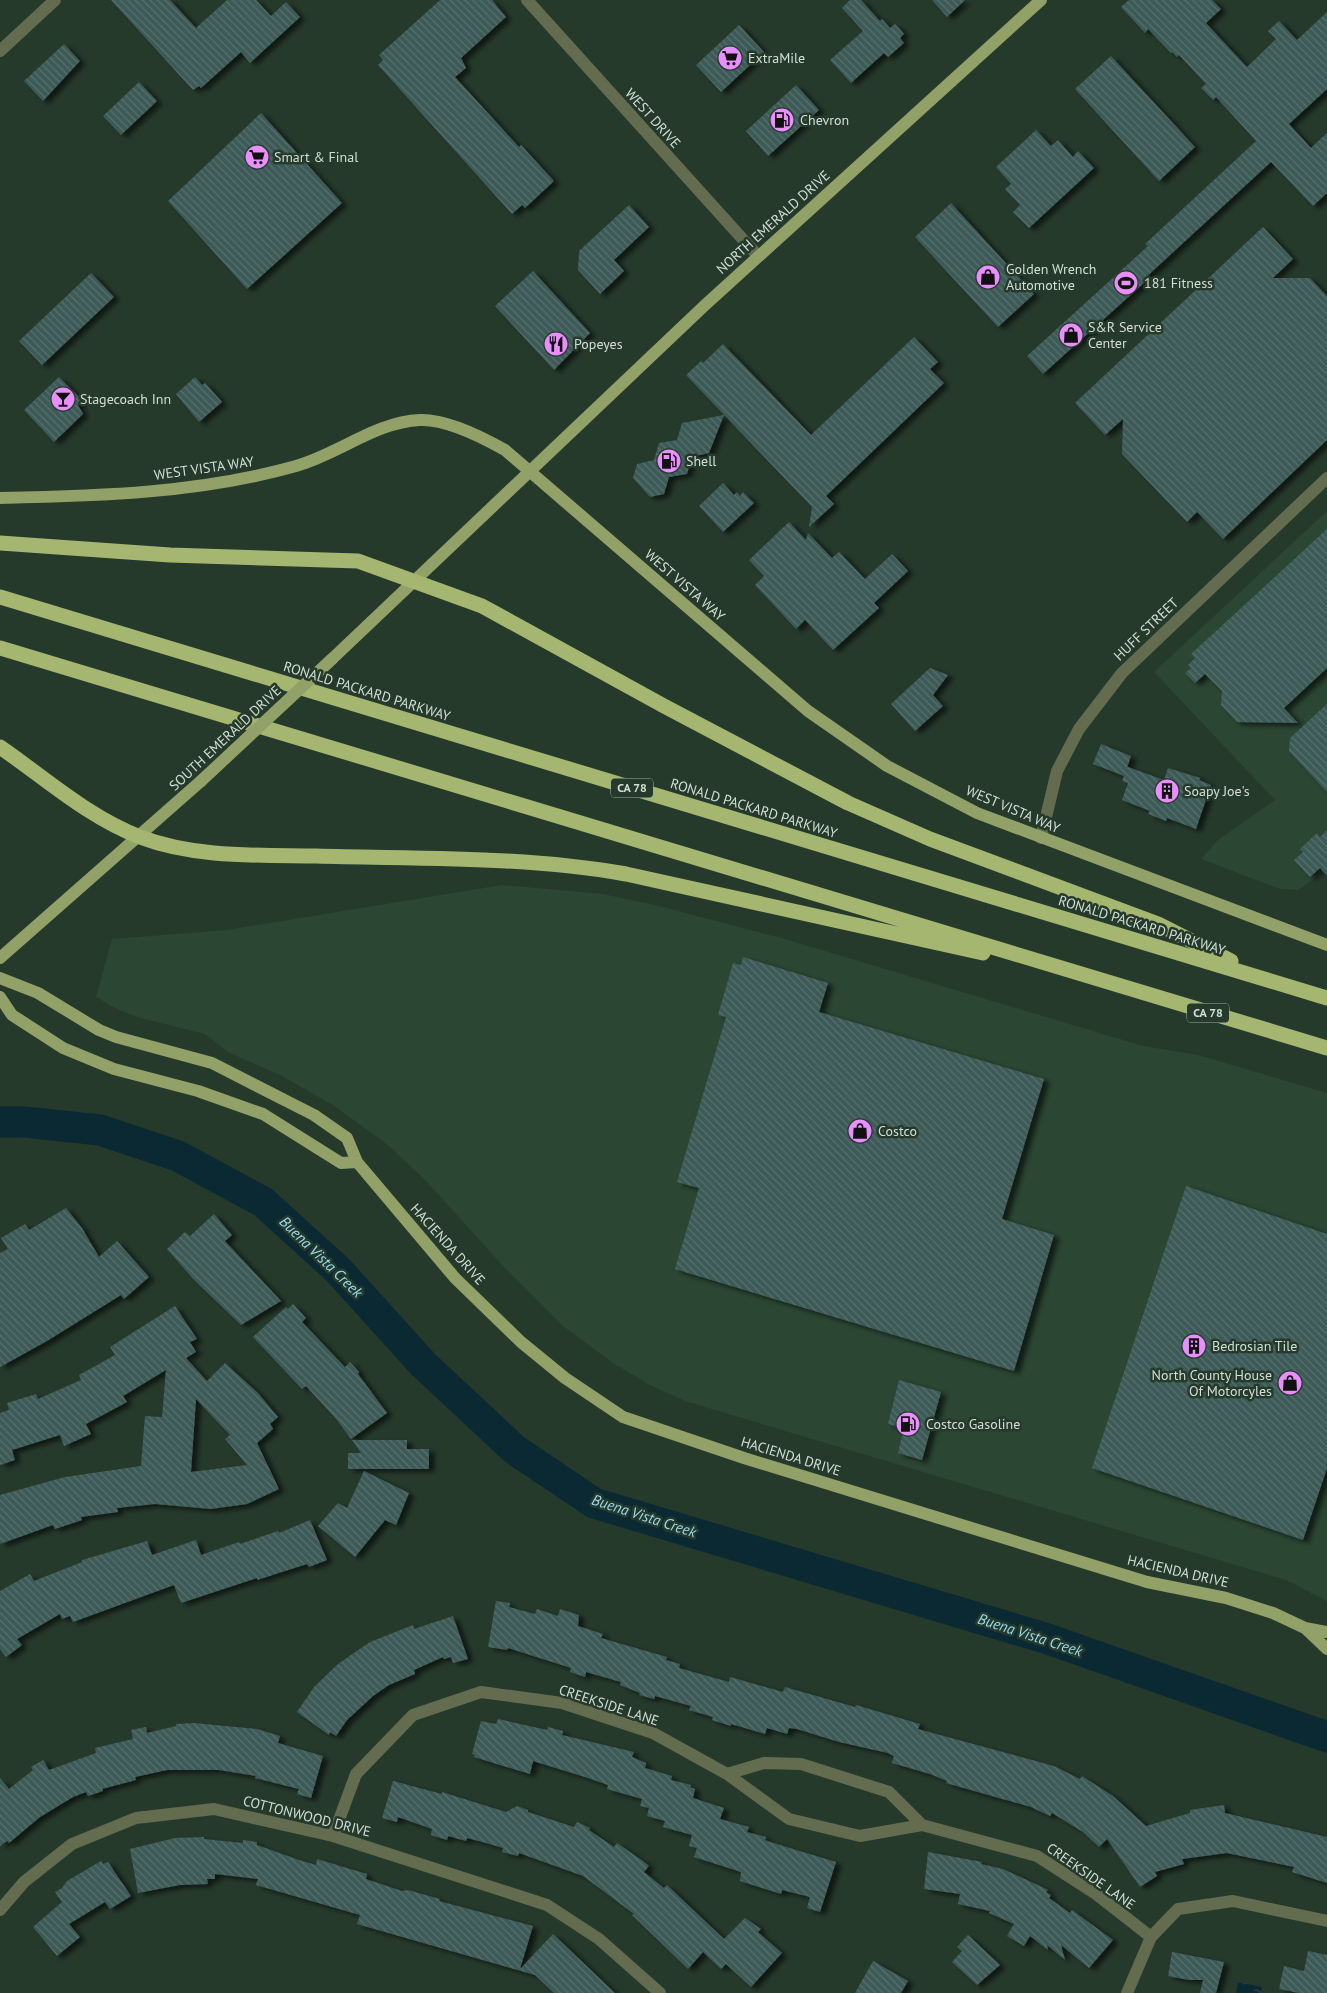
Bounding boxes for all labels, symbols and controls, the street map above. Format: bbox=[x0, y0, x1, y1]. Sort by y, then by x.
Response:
supermarket icon: ExtraMile bbox=[717, 45, 743, 71]
place label: ExtraMile bbox=[748, 49, 805, 67]
street label: WEST DRIVE bbox=[621, 84, 685, 152]
fuel station icon: Chevron bbox=[769, 107, 795, 133]
place label: Chevron bbox=[800, 111, 849, 129]
supermarket icon: Smart & Final bbox=[244, 144, 270, 170]
place label: Smart & Final bbox=[274, 148, 358, 166]
street label: NORTH EMERALD DRIVE bbox=[712, 166, 834, 278]
place label: Golden Wrench Automotive bbox=[1006, 260, 1096, 294]
shop icon: Golden Wrench Automotive bbox=[975, 264, 1001, 290]
sports icon: 181 Fitness bbox=[1113, 270, 1139, 296]
place label: 181 Fitness bbox=[1144, 274, 1213, 292]
place label: S&R Service Center bbox=[1088, 318, 1162, 352]
shop icon: S&R Service Center bbox=[1058, 322, 1084, 348]
restaurant icon: Popeyes bbox=[543, 331, 569, 357]
place label: Popeyes bbox=[574, 335, 623, 353]
bar icon: Stagecoach Inn bbox=[50, 386, 76, 412]
place label: Stagecoach Inn bbox=[80, 390, 171, 408]
fuel station icon: Shell bbox=[656, 448, 682, 474]
street label: WEST VISTA WAY bbox=[153, 452, 255, 484]
place label: Shell bbox=[686, 452, 716, 470]
street label: WEST VISTA WAY bbox=[641, 545, 729, 625]
street label: HUFF STREET bbox=[1110, 594, 1182, 664]
street label: RONALD PACKARD PARKWAY bbox=[281, 657, 453, 725]
street label: SOUTH EMERALD DRIVE bbox=[165, 681, 285, 795]
street label: RONALD PACKARD PARKWAY bbox=[668, 774, 840, 842]
road number: CA 78 bbox=[611, 778, 653, 798]
building icon: Soapy Joe's bbox=[1154, 778, 1180, 804]
street label: WEST VISTA WAY bbox=[963, 781, 1063, 837]
place label: Soapy Joe's bbox=[1184, 782, 1250, 800]
street label: RONALD PACKARD PARKWAY bbox=[1056, 891, 1228, 959]
road number: CA 78 bbox=[1187, 1004, 1229, 1022]
shop icon: Costco bbox=[847, 1118, 873, 1144]
place label: Costco bbox=[878, 1122, 917, 1140]
street label: HACIENDA DRIVE bbox=[407, 1200, 489, 1288]
water label: Buena Vista Creek bbox=[276, 1212, 368, 1302]
building icon: Bedrosian Tile bbox=[1181, 1333, 1207, 1359]
place label: Bedrosian Tile bbox=[1212, 1337, 1297, 1355]
place label: North County House Of Motorcyles bbox=[1152, 1366, 1272, 1400]
shop icon: North County House Of Motorcyles bbox=[1277, 1370, 1303, 1396]
fuel station icon: Costco Gasoline bbox=[895, 1411, 921, 1437]
place label: Costco Gasoline bbox=[926, 1415, 1020, 1433]
street label: HACIENDA DRIVE bbox=[739, 1432, 843, 1480]
water label: Buena Vista Creek bbox=[589, 1490, 700, 1542]
street label: HACIENDA DRIVE bbox=[1126, 1551, 1230, 1591]
water label: Buena Vista Creek bbox=[975, 1609, 1086, 1661]
street label: CREEKSIDE LANE bbox=[557, 1680, 661, 1730]
street label: COTTONWOOD DRIVE bbox=[241, 1791, 373, 1841]
street label: CREEKSIDE LANE bbox=[1043, 1839, 1139, 1913]

